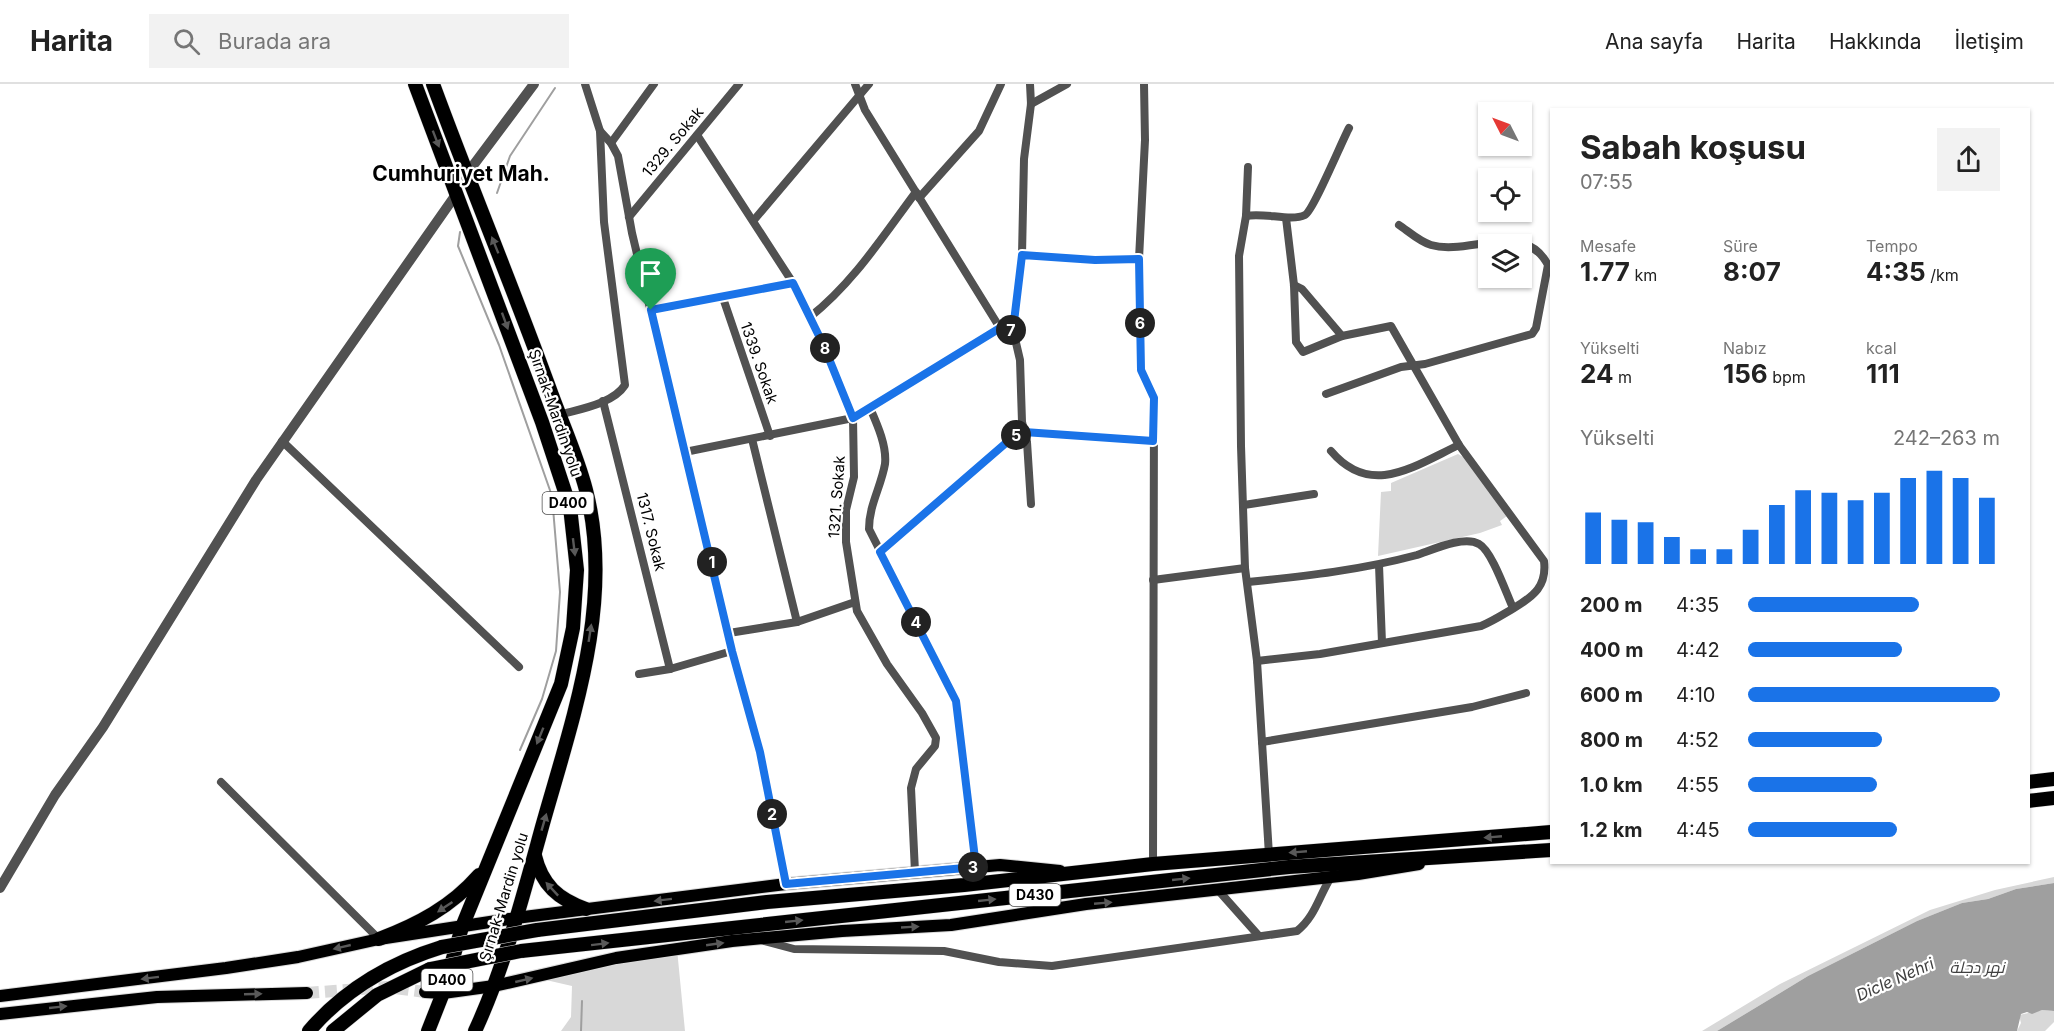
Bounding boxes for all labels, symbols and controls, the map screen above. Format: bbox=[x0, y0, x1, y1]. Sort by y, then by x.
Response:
search box bbox=[149, 14, 569, 68]
text: Harita bbox=[30, 24, 113, 58]
icon: search bbox=[170, 25, 203, 58]
text: Burada ara bbox=[218, 28, 331, 54]
text: Ana sayfa bbox=[1605, 29, 1703, 54]
text: Harita bbox=[1736, 29, 1796, 54]
text: Hakkında bbox=[1829, 29, 1922, 54]
text: İletişim bbox=[1955, 29, 2024, 54]
street label: 1329. Sokak bbox=[638, 102, 708, 181]
north arrow bbox=[1478, 102, 1532, 156]
map controls bbox=[1478, 102, 1532, 288]
text: Sabah koşusu bbox=[1580, 127, 1806, 167]
button: share bbox=[1937, 128, 2000, 191]
one-way arrow bbox=[432, 130, 441, 148]
district label: Cumhuriyet Mah. bbox=[372, 161, 550, 186]
button: locate bbox=[1478, 168, 1532, 222]
text: 07:55 bbox=[1580, 170, 1633, 194]
button: layers bbox=[1478, 234, 1532, 288]
one-way arrow bbox=[490, 236, 499, 254]
text: Mesafe bbox=[1580, 236, 1636, 256]
text: Süre bbox=[1723, 236, 1758, 256]
text: Tempo bbox=[1866, 236, 1918, 256]
pin bbox=[625, 248, 676, 310]
text: 1.77 bbox=[1580, 256, 1630, 287]
text: 8:07 bbox=[1723, 256, 1781, 287]
text: 4:35 bbox=[1866, 256, 1926, 287]
icon: arrive bbox=[634, 257, 667, 290]
text: km bbox=[1630, 265, 1657, 285]
text: /km bbox=[1926, 265, 1959, 285]
pin: 6 bbox=[1125, 308, 1155, 338]
one-way arrow bbox=[500, 312, 510, 330]
text: 6 bbox=[1135, 313, 1145, 333]
pin: 7 bbox=[996, 315, 1026, 345]
street label: 1339. Sokak bbox=[737, 319, 783, 407]
text: 7 bbox=[1006, 320, 1016, 340]
pin: 8 bbox=[810, 333, 840, 363]
text: 8 bbox=[820, 338, 830, 358]
text: Yükselti bbox=[1580, 338, 1639, 358]
text: Nabız bbox=[1723, 338, 1767, 358]
text: kcal bbox=[1866, 338, 1897, 358]
street label: Şırnak-Mardin yolu bbox=[525, 346, 586, 479]
text: 24 bbox=[1580, 358, 1614, 389]
text: 156 bbox=[1723, 358, 1768, 389]
text: 111 bbox=[1866, 358, 1900, 389]
text: m bbox=[1614, 367, 1632, 387]
text: bpm bbox=[1768, 367, 1806, 387]
pin: 5 bbox=[1001, 420, 1031, 450]
text: 5 bbox=[1011, 425, 1021, 445]
text: Yükselti bbox=[1580, 426, 1654, 450]
text: 242–263 m bbox=[1893, 426, 2000, 450]
street label: 1321. Sokak bbox=[824, 454, 849, 539]
street label: 1317. Sokak bbox=[633, 491, 671, 574]
road number: D400 bbox=[542, 492, 594, 514]
one-way arrow bbox=[570, 537, 579, 556]
pin: 1 bbox=[697, 547, 727, 577]
text: 1 bbox=[709, 552, 715, 572]
text: 200 m bbox=[1580, 593, 1643, 617]
text: 4:35 bbox=[1676, 593, 1719, 617]
pin: 4 bbox=[901, 607, 931, 637]
text: 4 bbox=[911, 612, 921, 632]
one-way arrow bbox=[586, 623, 595, 642]
text: 400 m bbox=[1580, 638, 1644, 662]
text: 4:42 bbox=[1676, 638, 1720, 662]
text: 600 m bbox=[1580, 683, 1643, 707]
text: 4:10 bbox=[1676, 683, 1715, 707]
one-way arrow bbox=[535, 727, 544, 745]
text: 800 m bbox=[1580, 728, 1643, 752]
text: 4:52 bbox=[1676, 728, 1719, 752]
text: 1.0 km bbox=[1580, 773, 1643, 797]
text: 4:55 bbox=[1676, 773, 1719, 797]
pin: 2 bbox=[757, 799, 787, 829]
text: 2 bbox=[767, 804, 777, 824]
one-way arrow bbox=[539, 813, 549, 831]
text: 1.2 km bbox=[1580, 818, 1643, 842]
text: 4:45 bbox=[1676, 818, 1720, 842]
street label: Şırnak-Mardin yolu bbox=[475, 830, 532, 964]
one-way arrow bbox=[1483, 832, 1502, 842]
one-way arrow bbox=[1289, 847, 1308, 857]
pin: 3 bbox=[958, 852, 988, 882]
text: 3 bbox=[968, 857, 978, 877]
one-way arrow bbox=[1172, 874, 1191, 884]
one-way arrow bbox=[545, 882, 559, 897]
road number: D430 bbox=[1010, 884, 1060, 906]
one-way arrow bbox=[653, 895, 672, 904]
one-way arrow bbox=[978, 895, 997, 905]
one-way arrow bbox=[1093, 898, 1112, 908]
one-way arrow bbox=[436, 901, 453, 912]
one-way arrow bbox=[784, 916, 803, 926]
one-way arrow bbox=[900, 923, 919, 932]
one-way arrow bbox=[591, 939, 610, 949]
one-way arrow bbox=[706, 939, 725, 948]
one-way arrow bbox=[333, 943, 352, 953]
water label: Dicle Nehri bbox=[1853, 953, 1938, 1005]
water label: نهر دجلة bbox=[1950, 957, 2006, 977]
road number: D400 bbox=[422, 969, 472, 991]
one-way arrow bbox=[140, 973, 159, 983]
one-way arrow bbox=[515, 974, 533, 984]
one-way arrow bbox=[243, 990, 262, 999]
one-way arrow bbox=[49, 1003, 68, 1012]

